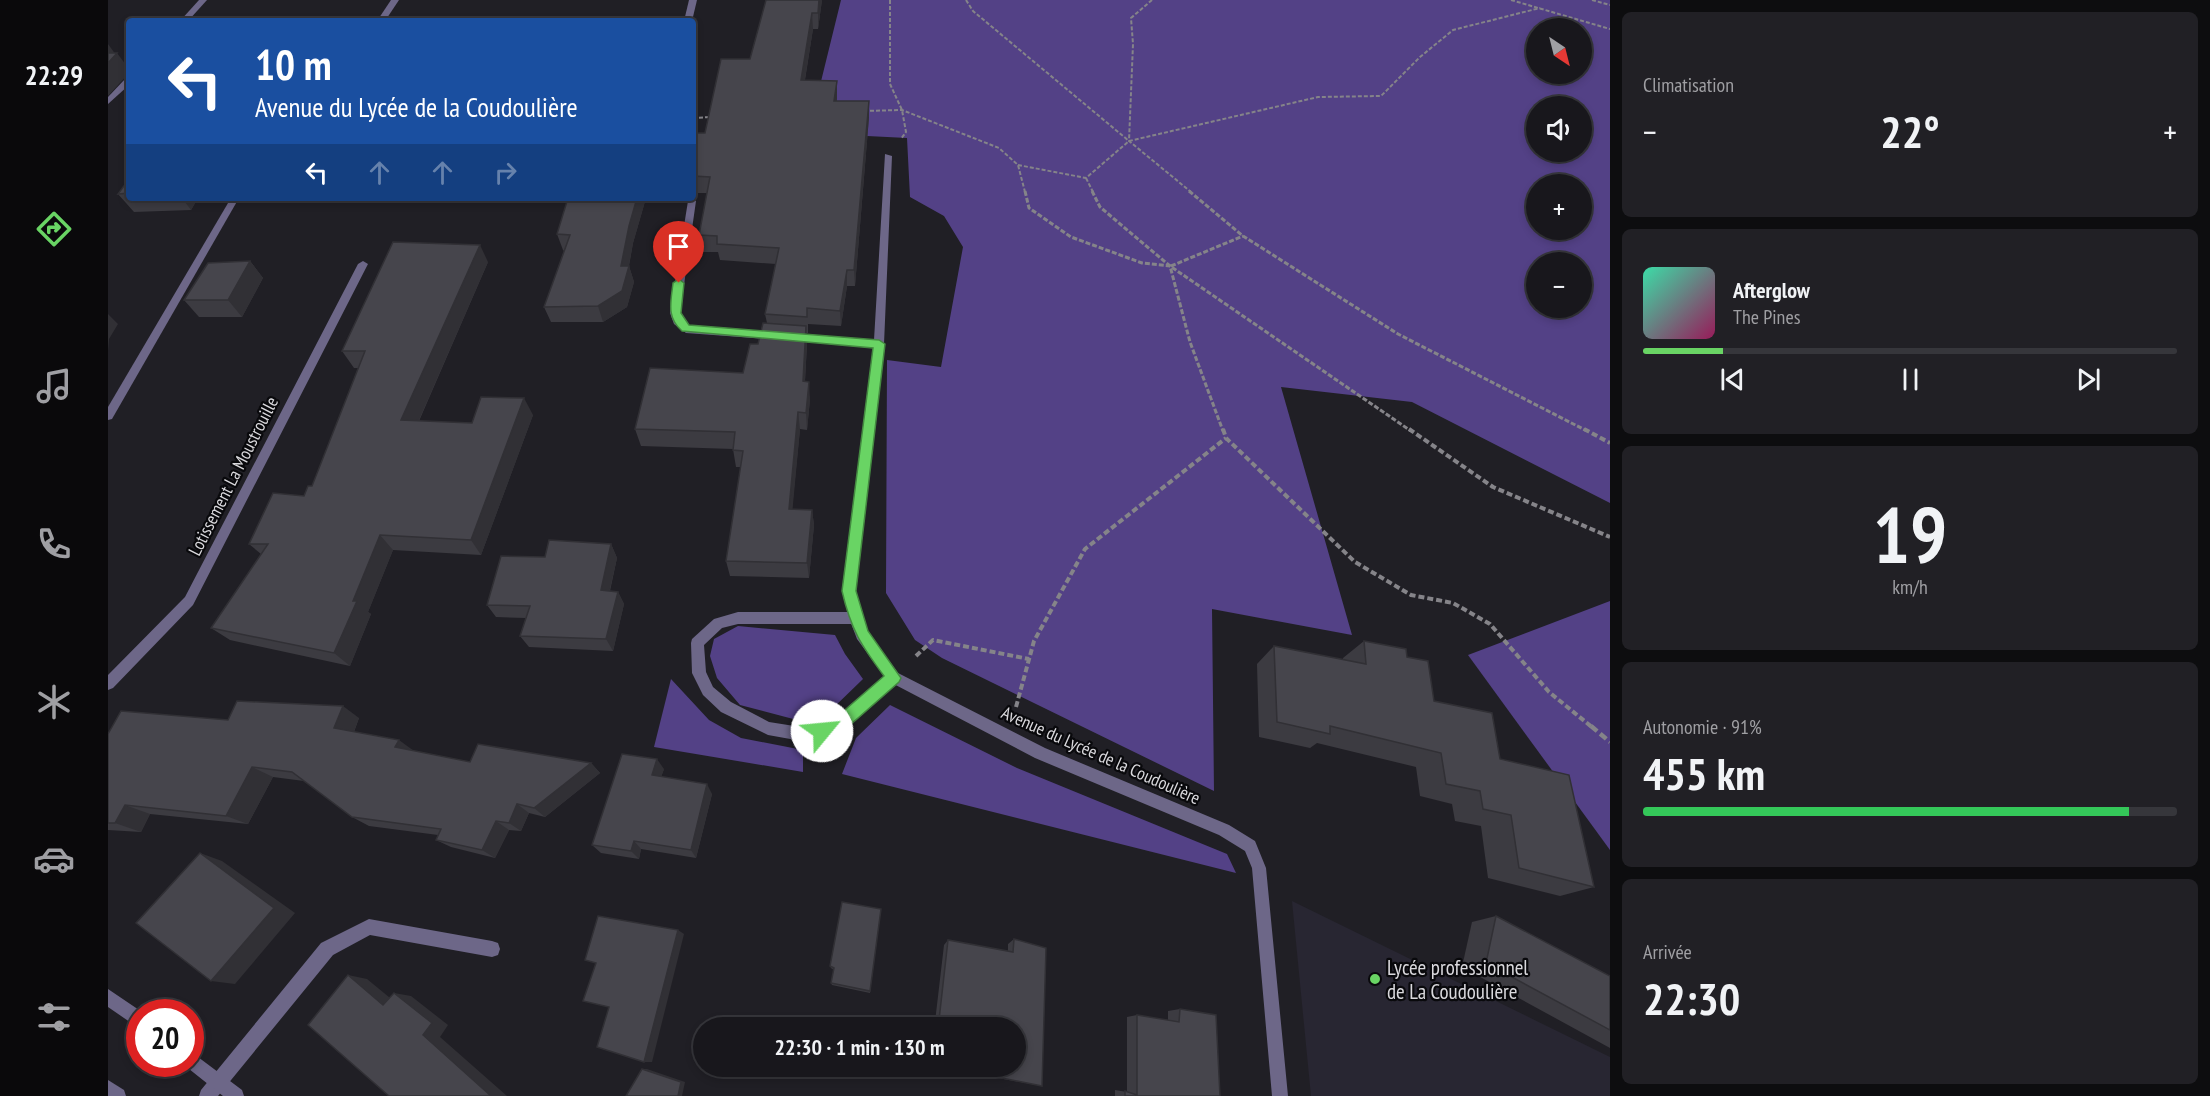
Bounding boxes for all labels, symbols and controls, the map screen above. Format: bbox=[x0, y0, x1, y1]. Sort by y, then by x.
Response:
north arrow bbox=[1526, 18, 1592, 84]
map controls bbox=[1526, 18, 1592, 318]
text: 10 m bbox=[255, 37, 332, 92]
icon: left bbox=[156, 42, 234, 120]
text: 22:29 bbox=[25, 58, 83, 92]
text: Climatisation bbox=[1643, 72, 1734, 98]
text: Avenue du Lycée de la Coudoulière bbox=[255, 90, 578, 124]
button: sound bbox=[1526, 96, 1592, 162]
text: 22° bbox=[1880, 102, 1940, 160]
text: − bbox=[1643, 110, 1657, 153]
text: + bbox=[2163, 110, 2177, 153]
icon: left bbox=[300, 156, 333, 189]
icon: ahead bbox=[363, 156, 396, 189]
icon: ahead bbox=[426, 156, 459, 189]
icon: right bbox=[489, 156, 522, 189]
button: + bbox=[1526, 174, 1592, 240]
icon: directions bbox=[33, 208, 75, 250]
pin bbox=[653, 221, 704, 283]
icon: arrive bbox=[662, 230, 695, 263]
button: − bbox=[1526, 252, 1592, 318]
text: Afterglow bbox=[1733, 276, 1810, 304]
text: The Pines bbox=[1733, 304, 1800, 330]
icon: previous bbox=[1716, 363, 1749, 396]
icon: pause bbox=[1894, 363, 1927, 396]
icon: next bbox=[2072, 363, 2105, 396]
icon: music bbox=[33, 365, 75, 407]
street label: Lotissement La Moustrouille bbox=[183, 393, 283, 559]
text: 19 bbox=[1873, 484, 1947, 585]
icon: phone bbox=[33, 523, 75, 565]
text: km/h bbox=[1892, 574, 1928, 600]
icon: climate bbox=[33, 681, 75, 723]
position arrow bbox=[790, 699, 854, 763]
street label: Avenue du Lycée de la Coudoulière bbox=[998, 701, 1204, 809]
text: Autonomie · 91% bbox=[1643, 714, 1762, 740]
text: 455 km bbox=[1643, 744, 1765, 802]
icon: car bbox=[33, 838, 75, 880]
text: Arrivée bbox=[1643, 939, 1692, 965]
place label: Lycée professionnel de La Coudoulière bbox=[1387, 954, 1528, 1005]
text: 22:30 bbox=[1643, 969, 1740, 1027]
marker: Lycée professionnel de La Coudoulière bbox=[1368, 972, 1382, 986]
icon: filters bbox=[33, 996, 75, 1038]
speed limit sign: 20 bbox=[126, 999, 204, 1077]
text: 22:30 · 1 min · 130 m bbox=[774, 1033, 945, 1061]

